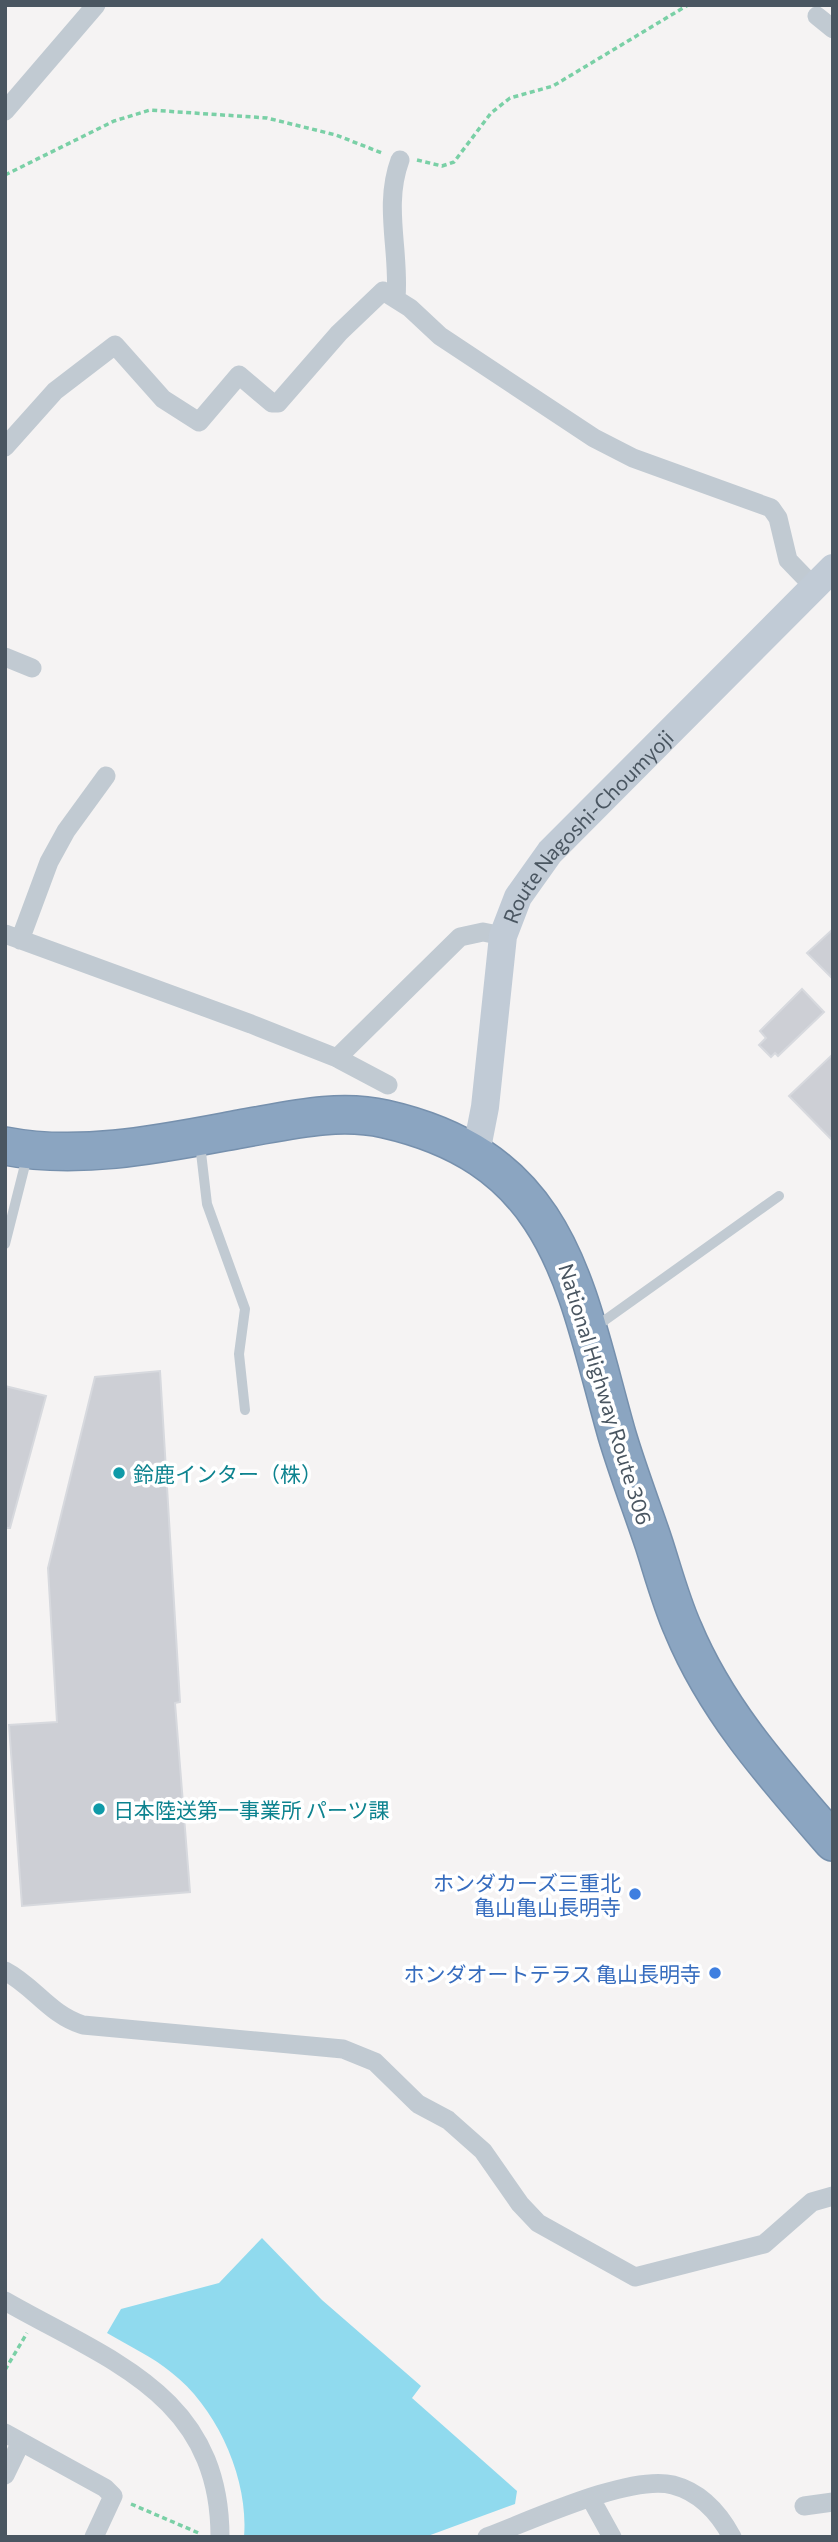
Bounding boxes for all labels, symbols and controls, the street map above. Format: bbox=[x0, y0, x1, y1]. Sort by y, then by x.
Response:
street label: Route Nagoshi-Choumyoji bbox=[497, 724, 678, 926]
street label: National Highway Route 306 bbox=[554, 1260, 658, 1528]
place label: 鈴鹿インター（株） bbox=[133, 1461, 322, 1486]
marker: 鈴鹿インター（株） bbox=[111, 1465, 127, 1481]
place label: 日本陸送第一事業所 パーツ課 bbox=[113, 1797, 390, 1822]
marker: 日本陸送第一事業所 パーツ課 bbox=[91, 1801, 107, 1817]
place label: ホンダカーズ三重北 亀山亀山長明寺 bbox=[433, 1870, 621, 1919]
marker: ホンダカーズ三重北 亀山亀山長明寺 bbox=[627, 1886, 643, 1902]
place label: ホンダオートテラス 亀山長明寺 bbox=[403, 1961, 701, 1986]
marker: ホンダオートテラス 亀山長明寺 bbox=[707, 1965, 723, 1981]

